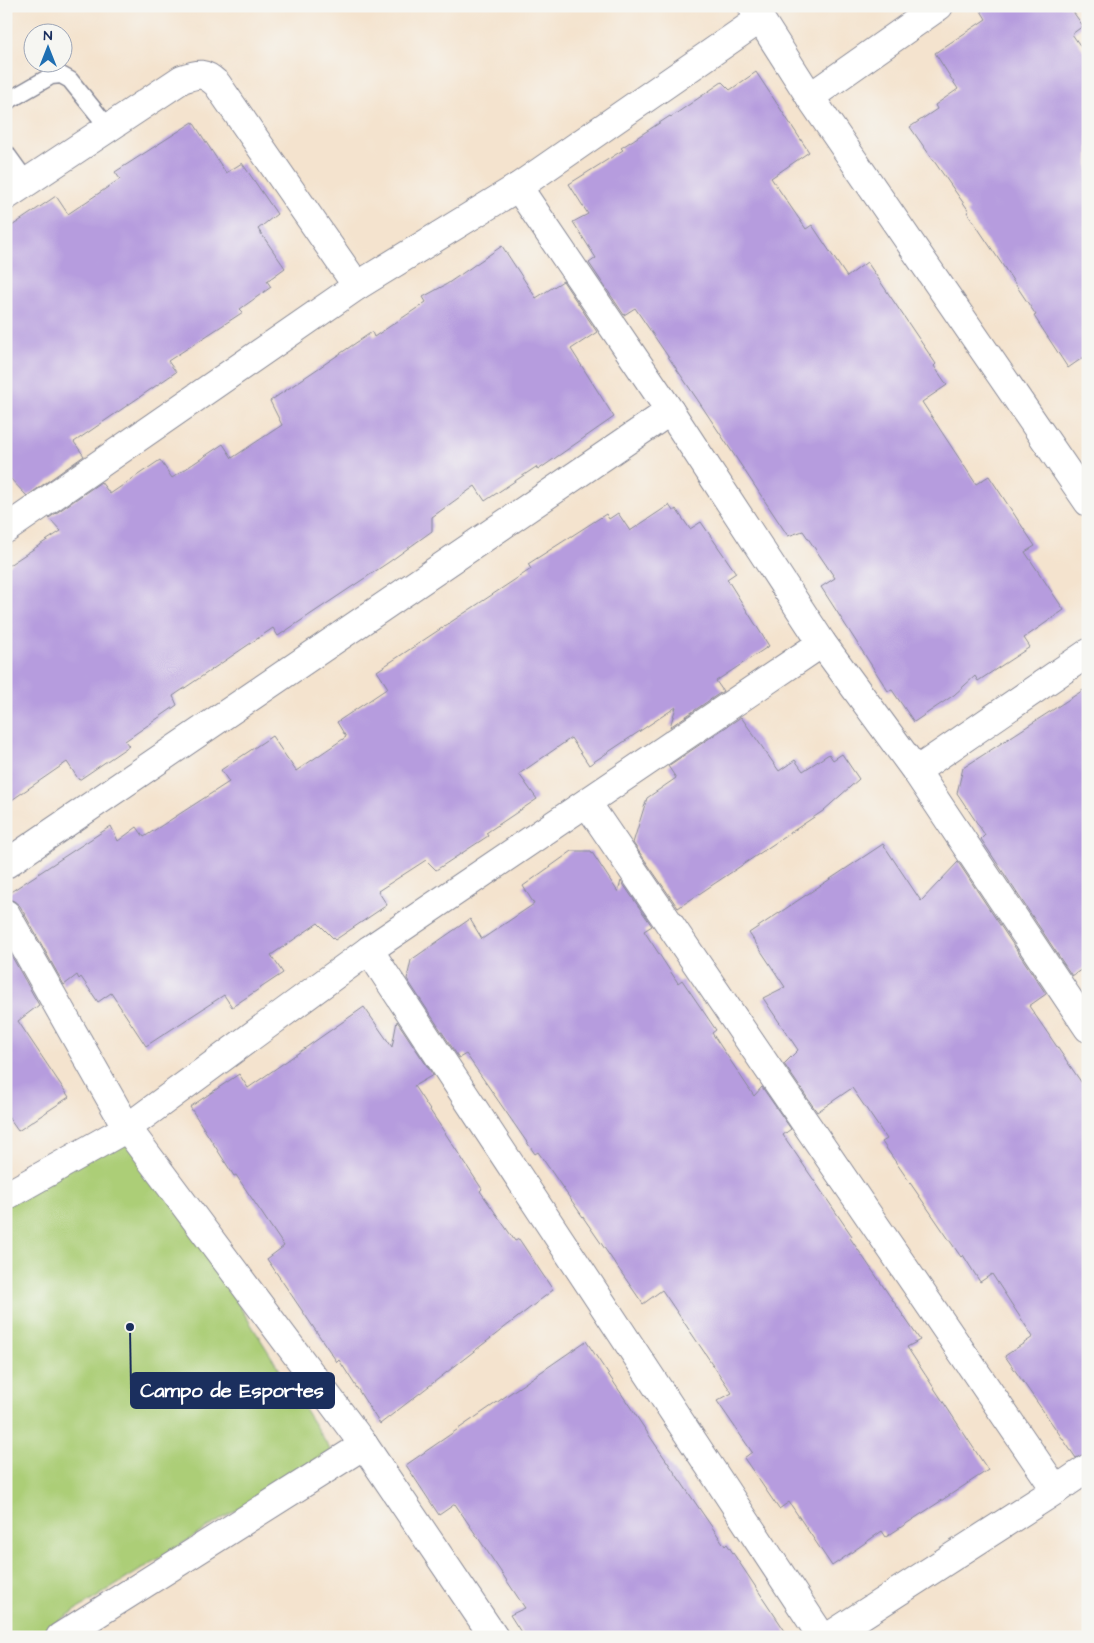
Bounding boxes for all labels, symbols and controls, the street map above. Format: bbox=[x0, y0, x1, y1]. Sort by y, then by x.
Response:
north arrow bbox=[22, 22, 72, 72]
text: N bbox=[44, 26, 53, 46]
callout: Campo de Esportes bbox=[131, 1373, 334, 1408]
text: Campo de Esportes bbox=[140, 1377, 324, 1405]

